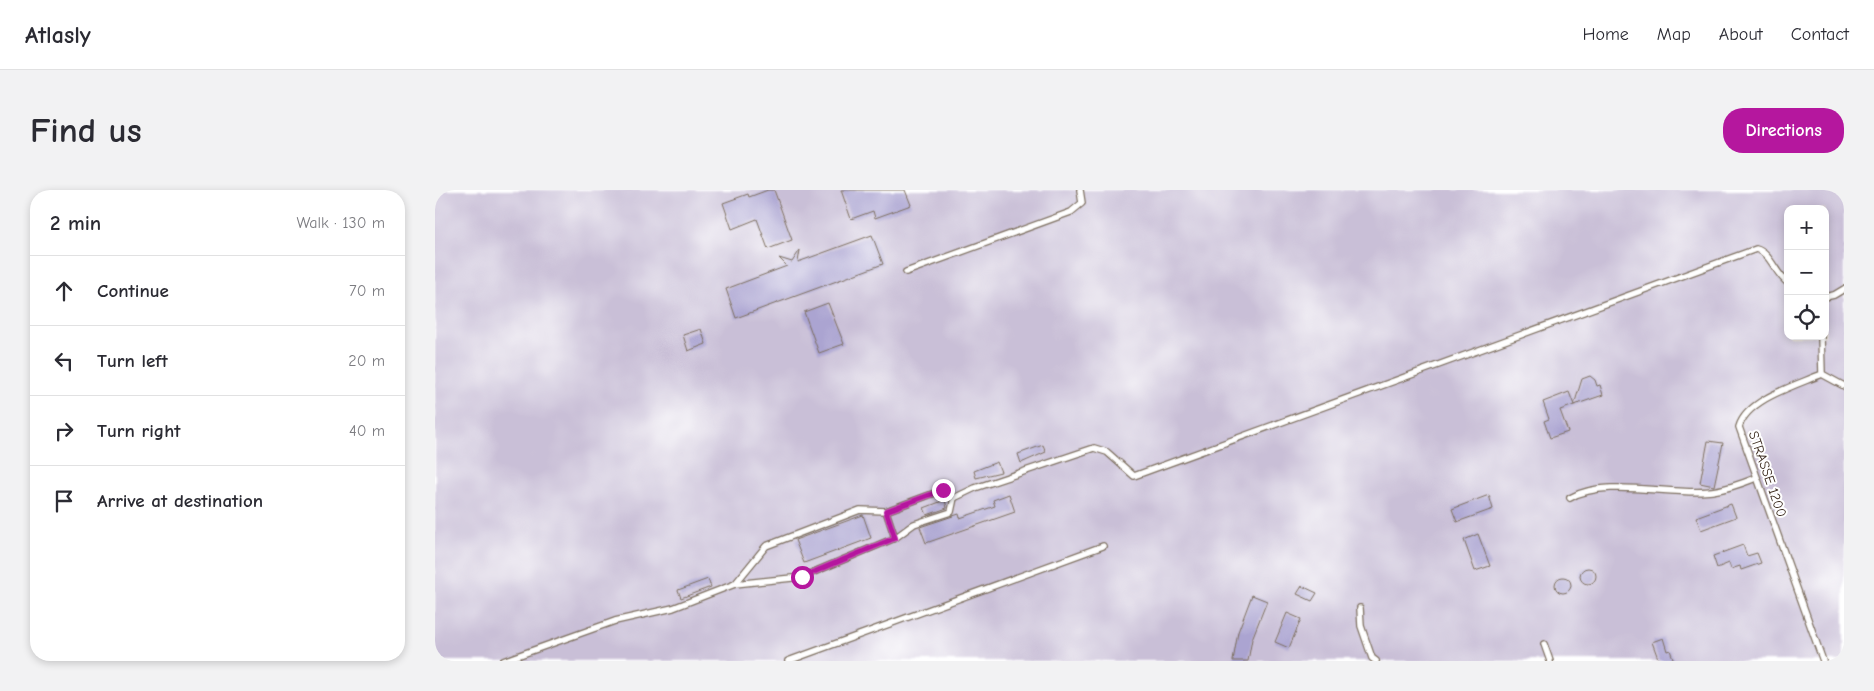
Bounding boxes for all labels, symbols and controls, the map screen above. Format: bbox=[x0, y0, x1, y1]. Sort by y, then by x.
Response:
text: Atlasly bbox=[25, 21, 91, 49]
text: Home bbox=[1582, 24, 1629, 45]
text: Map bbox=[1657, 24, 1691, 45]
text: About bbox=[1719, 24, 1763, 45]
text: Contact bbox=[1791, 24, 1849, 45]
button: Directions bbox=[1723, 108, 1844, 153]
text: Find us bbox=[30, 110, 142, 151]
map controls bbox=[1784, 205, 1829, 340]
button: + bbox=[1784, 205, 1829, 250]
text: 2 min bbox=[50, 211, 101, 235]
text: Walk · 130 m bbox=[296, 214, 385, 232]
button: − bbox=[1784, 250, 1829, 295]
icon: ahead bbox=[50, 277, 78, 305]
text: Continue bbox=[97, 280, 169, 302]
text: 70 m bbox=[349, 282, 385, 300]
button: locate bbox=[1784, 295, 1829, 340]
icon: left bbox=[50, 347, 78, 375]
text: Turn left bbox=[97, 350, 168, 372]
text: 20 m bbox=[348, 352, 385, 370]
icon: right bbox=[50, 417, 78, 445]
text: Turn right bbox=[97, 420, 181, 442]
text: 40 m bbox=[349, 422, 385, 440]
street label: STRASSE 1200 bbox=[1745, 429, 1790, 519]
route end bbox=[932, 479, 955, 502]
icon: arrive bbox=[50, 487, 78, 515]
text: Arrive at destination bbox=[97, 490, 263, 512]
route start bbox=[791, 566, 814, 589]

